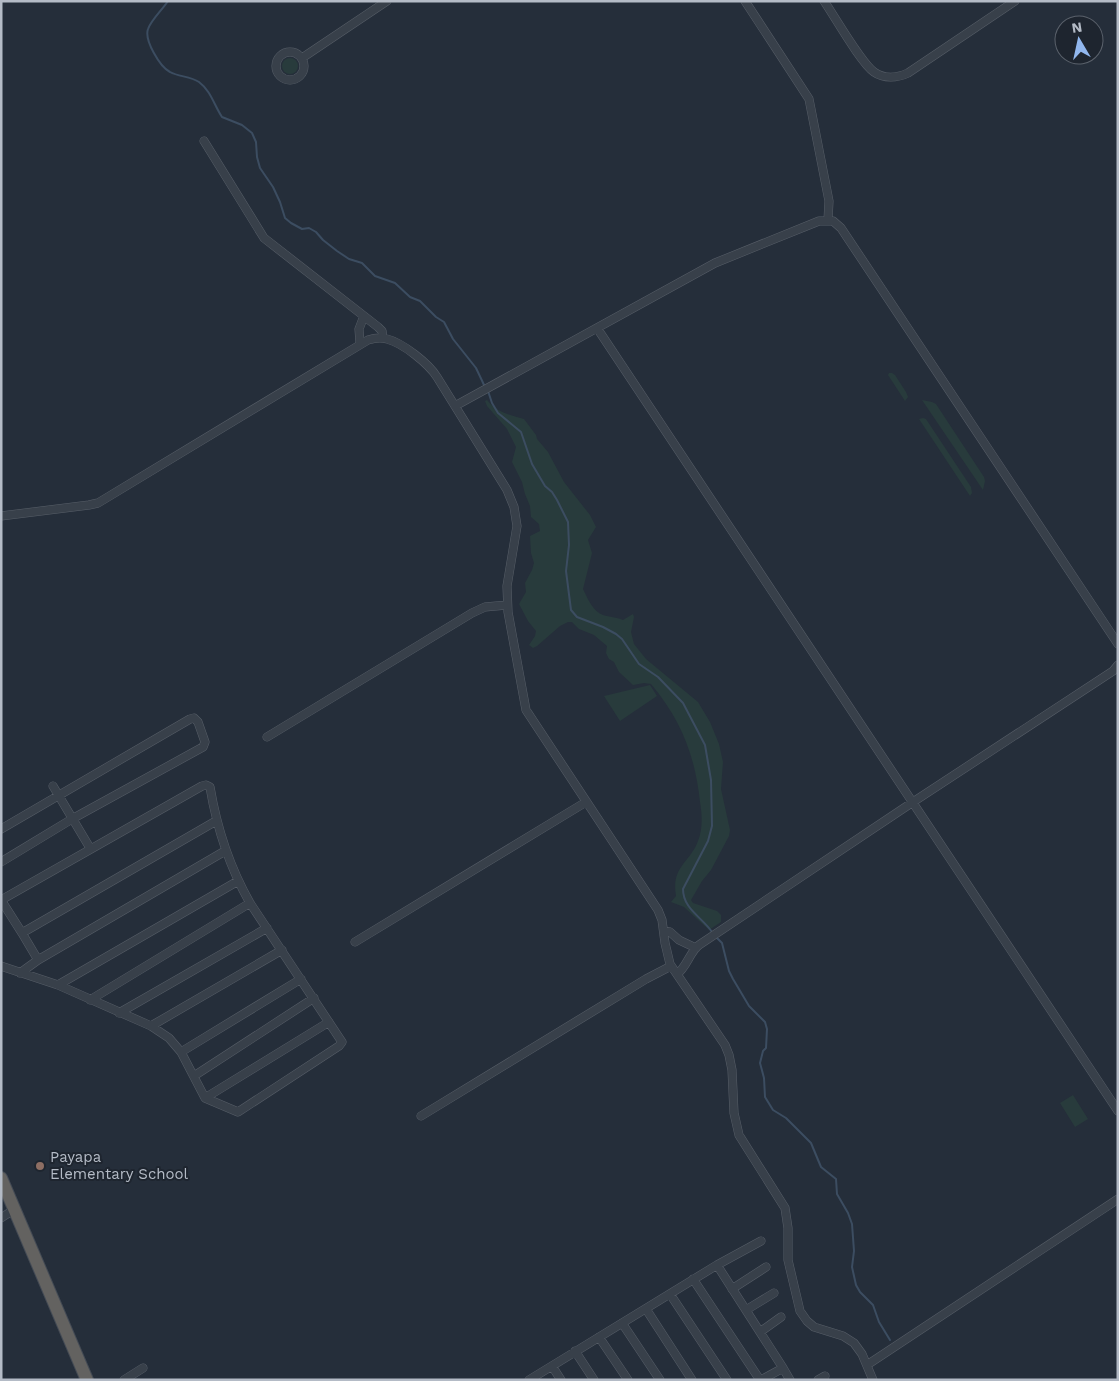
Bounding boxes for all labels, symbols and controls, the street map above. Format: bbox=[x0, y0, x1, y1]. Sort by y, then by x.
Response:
north arrow bbox=[1054, 15, 1104, 65]
text: N bbox=[1071, 18, 1083, 36]
place label: Payapa Elementary School bbox=[50, 1148, 189, 1183]
marker: Payapa Elementary School bbox=[34, 1160, 46, 1172]

